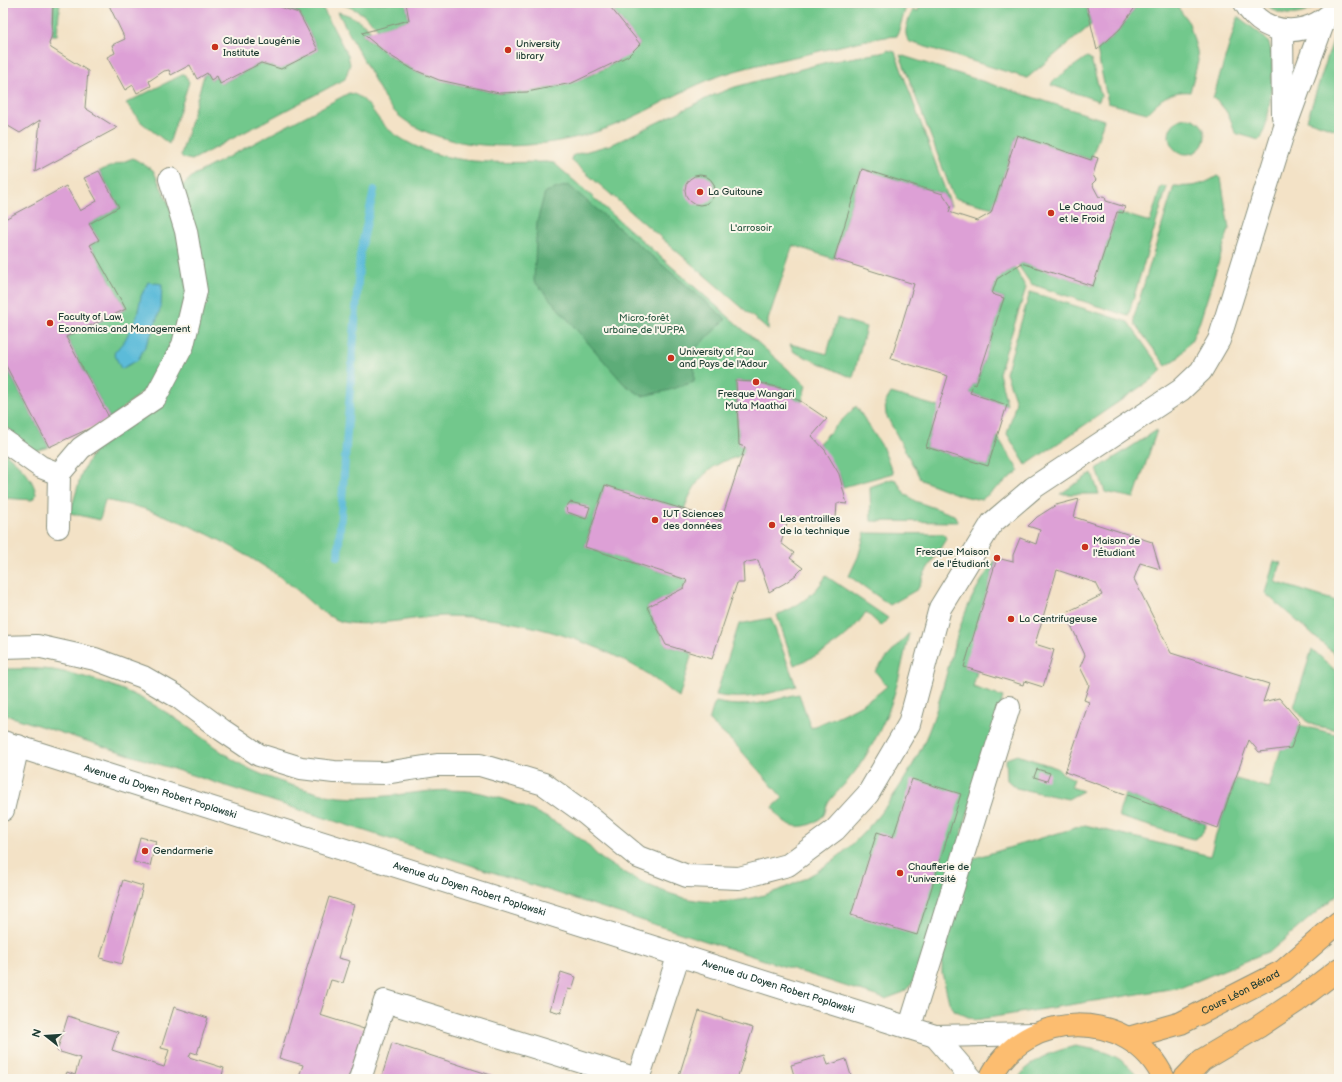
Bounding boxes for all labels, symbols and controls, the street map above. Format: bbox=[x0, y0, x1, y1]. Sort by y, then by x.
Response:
place label: Claude Laugénie Institute bbox=[223, 35, 300, 59]
place label: University library bbox=[516, 38, 561, 62]
marker: Claude Laugénie Institute bbox=[210, 42, 220, 52]
marker: University library bbox=[503, 45, 513, 55]
place label: La Guitoune bbox=[708, 186, 763, 198]
marker: La Guitoune bbox=[695, 187, 705, 197]
place label: Le Chaud et le Froid bbox=[1059, 201, 1105, 225]
marker: Le Chaud et le Froid bbox=[1046, 208, 1056, 218]
park label: L'arrosoir bbox=[730, 222, 772, 234]
place label: Faculty of Law, Economics and Management bbox=[58, 311, 190, 335]
park label: Micro-forêt urbaine de l'UPPA bbox=[603, 312, 686, 336]
marker: Faculty of Law, Economics and Management bbox=[45, 318, 55, 328]
place label: University of Pau and Pays de l'Adour bbox=[679, 346, 767, 370]
marker: University of Pau and Pays de l'Adour bbox=[666, 353, 676, 363]
marker: Fresque Wangari Muta Maathai bbox=[751, 377, 761, 387]
place label: Fresque Wangari Muta Maathai bbox=[717, 388, 795, 412]
place label: IUT Sciences des données bbox=[663, 508, 723, 532]
place label: Les entrailles de la technique bbox=[780, 513, 850, 537]
marker: IUT Sciences des données bbox=[650, 515, 660, 525]
marker: Les entrailles de la technique bbox=[767, 520, 777, 530]
place label: Maison de l'Étudiant bbox=[1093, 535, 1140, 559]
marker: Maison de l'Étudiant bbox=[1080, 542, 1090, 552]
place label: Fresque Maison de l'Étudiant bbox=[916, 546, 989, 570]
marker: Fresque Maison de l'Étudiant bbox=[992, 553, 1002, 563]
place label: La Centrifugeuse bbox=[1019, 613, 1097, 625]
marker: La Centrifugeuse bbox=[1006, 614, 1016, 624]
street label: Avenue du Doyen Robert Poplawski bbox=[83, 762, 238, 821]
place label: Gendarmerie bbox=[153, 845, 213, 857]
marker: Gendarmerie bbox=[140, 846, 150, 856]
street label: Avenue du Doyen Robert Poplawski bbox=[392, 859, 547, 919]
place label: Chaufferie de l'université bbox=[908, 861, 969, 885]
marker: Chaufferie de l'université bbox=[895, 868, 905, 878]
street label: Avenue du Doyen Robert Poplawski bbox=[701, 957, 856, 1016]
street label: Cours Léon Bérard bbox=[1199, 968, 1282, 1018]
north arrow bbox=[26, 1016, 66, 1056]
text: N bbox=[29, 1027, 44, 1039]

